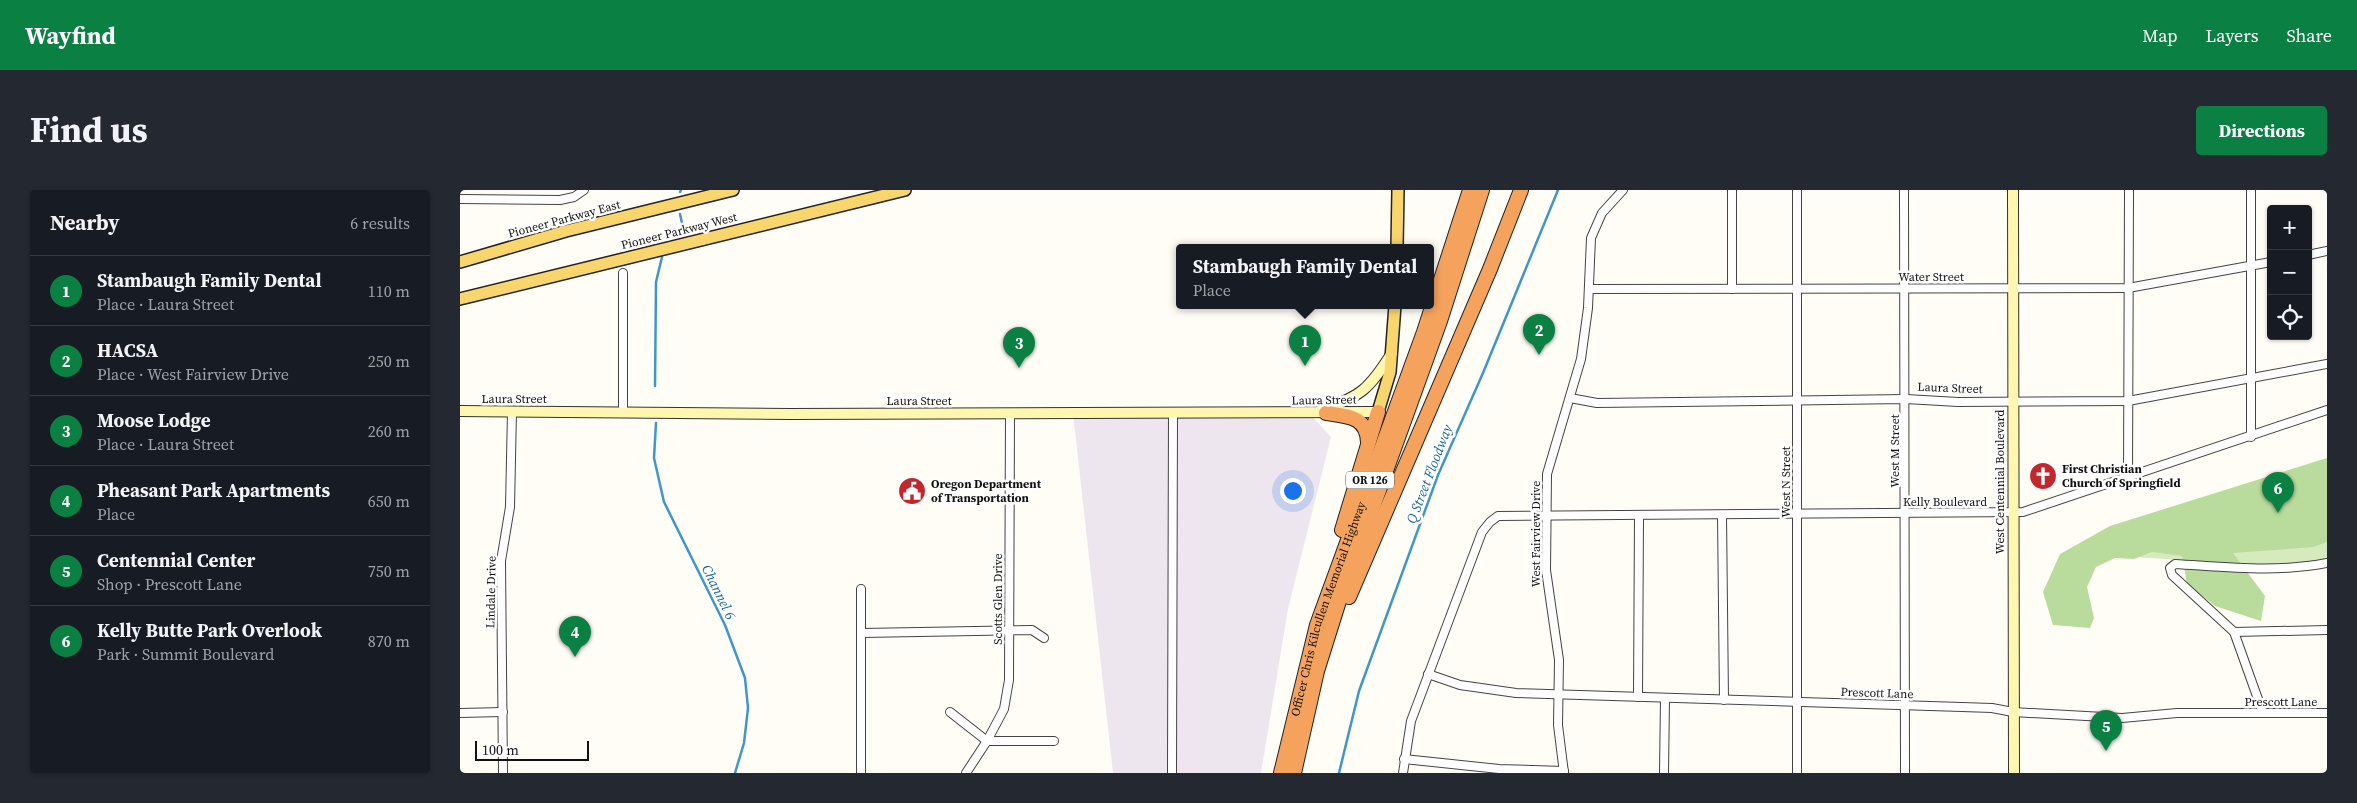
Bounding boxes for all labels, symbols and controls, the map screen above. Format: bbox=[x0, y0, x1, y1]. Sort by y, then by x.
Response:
text: Wayfind bbox=[25, 19, 116, 52]
text: Map bbox=[2142, 23, 2177, 48]
text: Layers bbox=[2205, 23, 2258, 48]
text: Share bbox=[2286, 23, 2332, 48]
text: Find us bbox=[30, 106, 148, 154]
button: Directions bbox=[2196, 106, 2327, 155]
street label: Pioneer Parkway East bbox=[506, 196, 622, 242]
map controls bbox=[2267, 205, 2312, 340]
button: + bbox=[2267, 205, 2312, 250]
text: Nearby bbox=[50, 208, 120, 237]
street label: Pioneer Parkway West bbox=[619, 209, 739, 253]
text: 6 results bbox=[350, 212, 410, 234]
popup bbox=[1176, 244, 1434, 309]
button: − bbox=[2267, 250, 2312, 295]
text: Stambaugh Family Dental bbox=[1193, 253, 1417, 279]
text: Stambaugh Family Dental bbox=[97, 267, 322, 293]
street label: Water Street bbox=[1898, 269, 1964, 285]
text: Place bbox=[1193, 279, 1231, 301]
text: 1 bbox=[62, 280, 70, 302]
text: 110 m bbox=[368, 280, 410, 302]
text: Place · Laura Street bbox=[97, 293, 234, 315]
button: locate bbox=[2267, 295, 2312, 340]
pin: 2 bbox=[1523, 314, 1555, 355]
pin: 1 bbox=[1289, 325, 1321, 366]
pin: 3 bbox=[1003, 327, 1035, 368]
text: HACSA bbox=[97, 337, 158, 363]
text: 2 bbox=[62, 350, 70, 372]
text: 250 m bbox=[368, 350, 410, 372]
text: Place · West Fairview Drive bbox=[97, 363, 289, 385]
street label: Laura Street bbox=[1917, 379, 1983, 397]
street label: Laura Street bbox=[481, 391, 547, 407]
street label: Laura Street bbox=[1291, 391, 1357, 409]
street label: Laura Street bbox=[886, 393, 952, 409]
text: Moose Lodge bbox=[97, 407, 211, 433]
street label: West Centennial Boulevard bbox=[1992, 410, 2008, 554]
street label: West M Street bbox=[1887, 414, 1903, 488]
text: 3 bbox=[62, 420, 70, 442]
text: 260 m bbox=[368, 420, 410, 442]
water label: Q Street Floodway bbox=[1401, 421, 1457, 526]
text: Place · Laura Street bbox=[97, 433, 234, 455]
street label: West N Street bbox=[1778, 446, 1794, 518]
church icon: First Christian Church of Springfield bbox=[2028, 461, 2058, 491]
place label: First Christian Church of Springfield bbox=[2062, 461, 2181, 491]
road number: OR 126 bbox=[1346, 472, 1394, 488]
pin: 6 bbox=[2262, 472, 2294, 513]
public building icon: Oregon Department of Transportation bbox=[897, 476, 927, 506]
place label: Oregon Department of Transportation bbox=[931, 476, 1042, 506]
text: Pheasant Park Apartments bbox=[97, 477, 330, 503]
your location bbox=[1280, 478, 1306, 504]
street label: West Fairview Drive bbox=[1528, 481, 1544, 587]
text: 4 bbox=[62, 490, 70, 512]
text: 650 m bbox=[368, 490, 410, 512]
street label: Kelly Boulevard bbox=[1903, 494, 1987, 510]
street label: Officer Chris Kilcullen Memorial Highway bbox=[1287, 498, 1370, 718]
text: Place bbox=[97, 503, 135, 525]
text: Centennial Center bbox=[97, 547, 255, 573]
street label: Scotts Glen Drive bbox=[990, 553, 1006, 645]
street label: Lindale Drive bbox=[482, 556, 500, 628]
text: 5 bbox=[62, 560, 70, 582]
text: 750 m bbox=[368, 560, 410, 582]
water label: Channel 6 bbox=[697, 561, 741, 624]
text: Shop · Prescott Lane bbox=[97, 573, 242, 595]
pin: 4 bbox=[559, 616, 591, 657]
text: Kelly Butte Park Overlook bbox=[97, 617, 322, 643]
text: 6 bbox=[62, 630, 70, 652]
text: 870 m bbox=[368, 630, 410, 652]
text: Park · Summit Boulevard bbox=[97, 643, 274, 665]
street label: Prescott Lane bbox=[1840, 684, 1914, 702]
street label: Prescott Lane bbox=[2245, 694, 2317, 710]
pin: 5 bbox=[2090, 710, 2122, 751]
scale bar bbox=[475, 738, 589, 761]
text: 100 m bbox=[482, 740, 519, 760]

